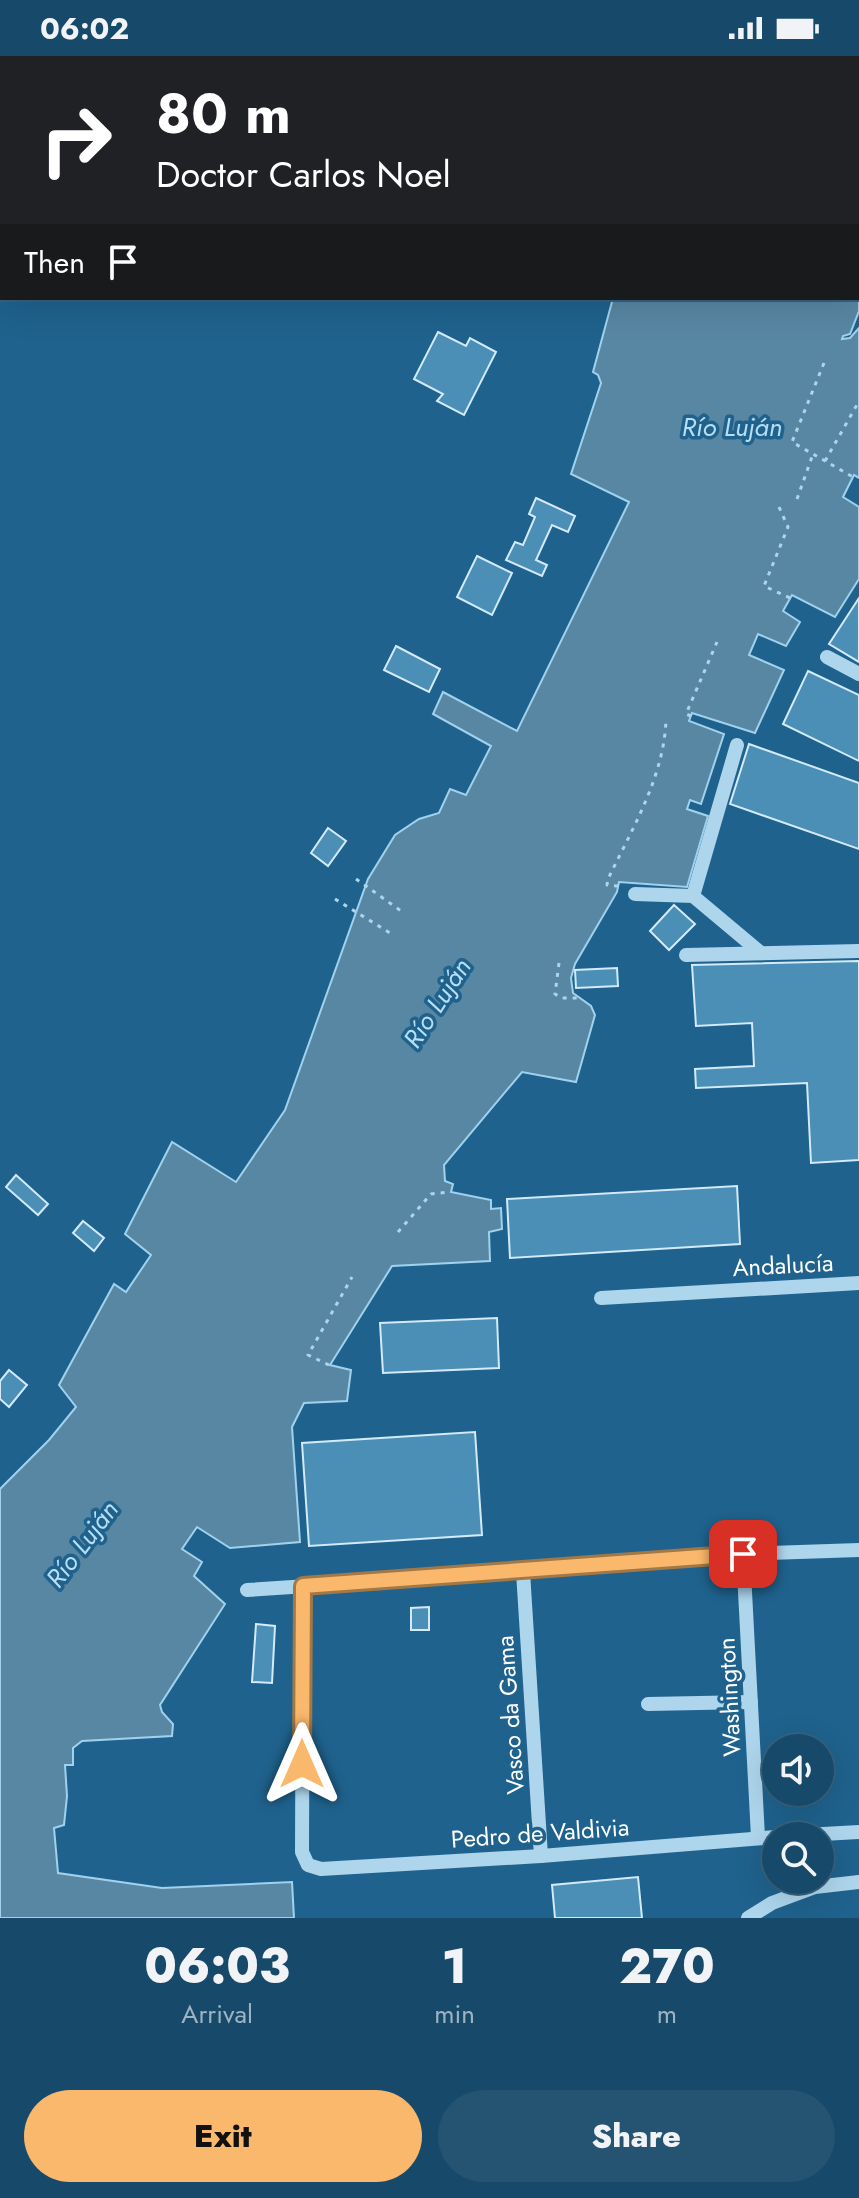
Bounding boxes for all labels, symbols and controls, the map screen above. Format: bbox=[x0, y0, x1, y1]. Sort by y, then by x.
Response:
text: 06:02 bbox=[40, 7, 129, 50]
text: 80 m bbox=[156, 73, 291, 154]
icon: right bbox=[24, 88, 128, 192]
text: Doctor Carlos Noel bbox=[156, 148, 451, 200]
icon: arrive bbox=[101, 240, 145, 284]
text: Then bbox=[24, 241, 85, 284]
water label: Río Luján bbox=[682, 408, 782, 446]
water label: Río Luján bbox=[394, 951, 480, 1055]
street label: Andalucía bbox=[732, 1245, 834, 1285]
water label: Río Luján bbox=[37, 1493, 127, 1595]
pin bbox=[709, 1520, 777, 1588]
icon: arrive bbox=[721, 1532, 765, 1576]
street label: Vasco da Gama bbox=[487, 1634, 533, 1796]
street label: Washington bbox=[708, 1637, 750, 1757]
position arrow bbox=[260, 1722, 344, 1806]
map controls bbox=[762, 1734, 834, 1894]
button: sound bbox=[762, 1734, 834, 1806]
street label: Pedro de Valdivia bbox=[450, 1809, 630, 1857]
button: search bbox=[762, 1822, 834, 1894]
text: 06:03 bbox=[144, 1932, 290, 2001]
text: 1 bbox=[442, 1932, 467, 2001]
text: 270 bbox=[619, 1932, 715, 2001]
text: Arrival bbox=[181, 1995, 253, 2033]
text: min bbox=[434, 1995, 475, 2033]
text: m bbox=[657, 1995, 677, 2033]
button: Exit bbox=[24, 2090, 422, 2182]
button: Share bbox=[438, 2090, 835, 2182]

